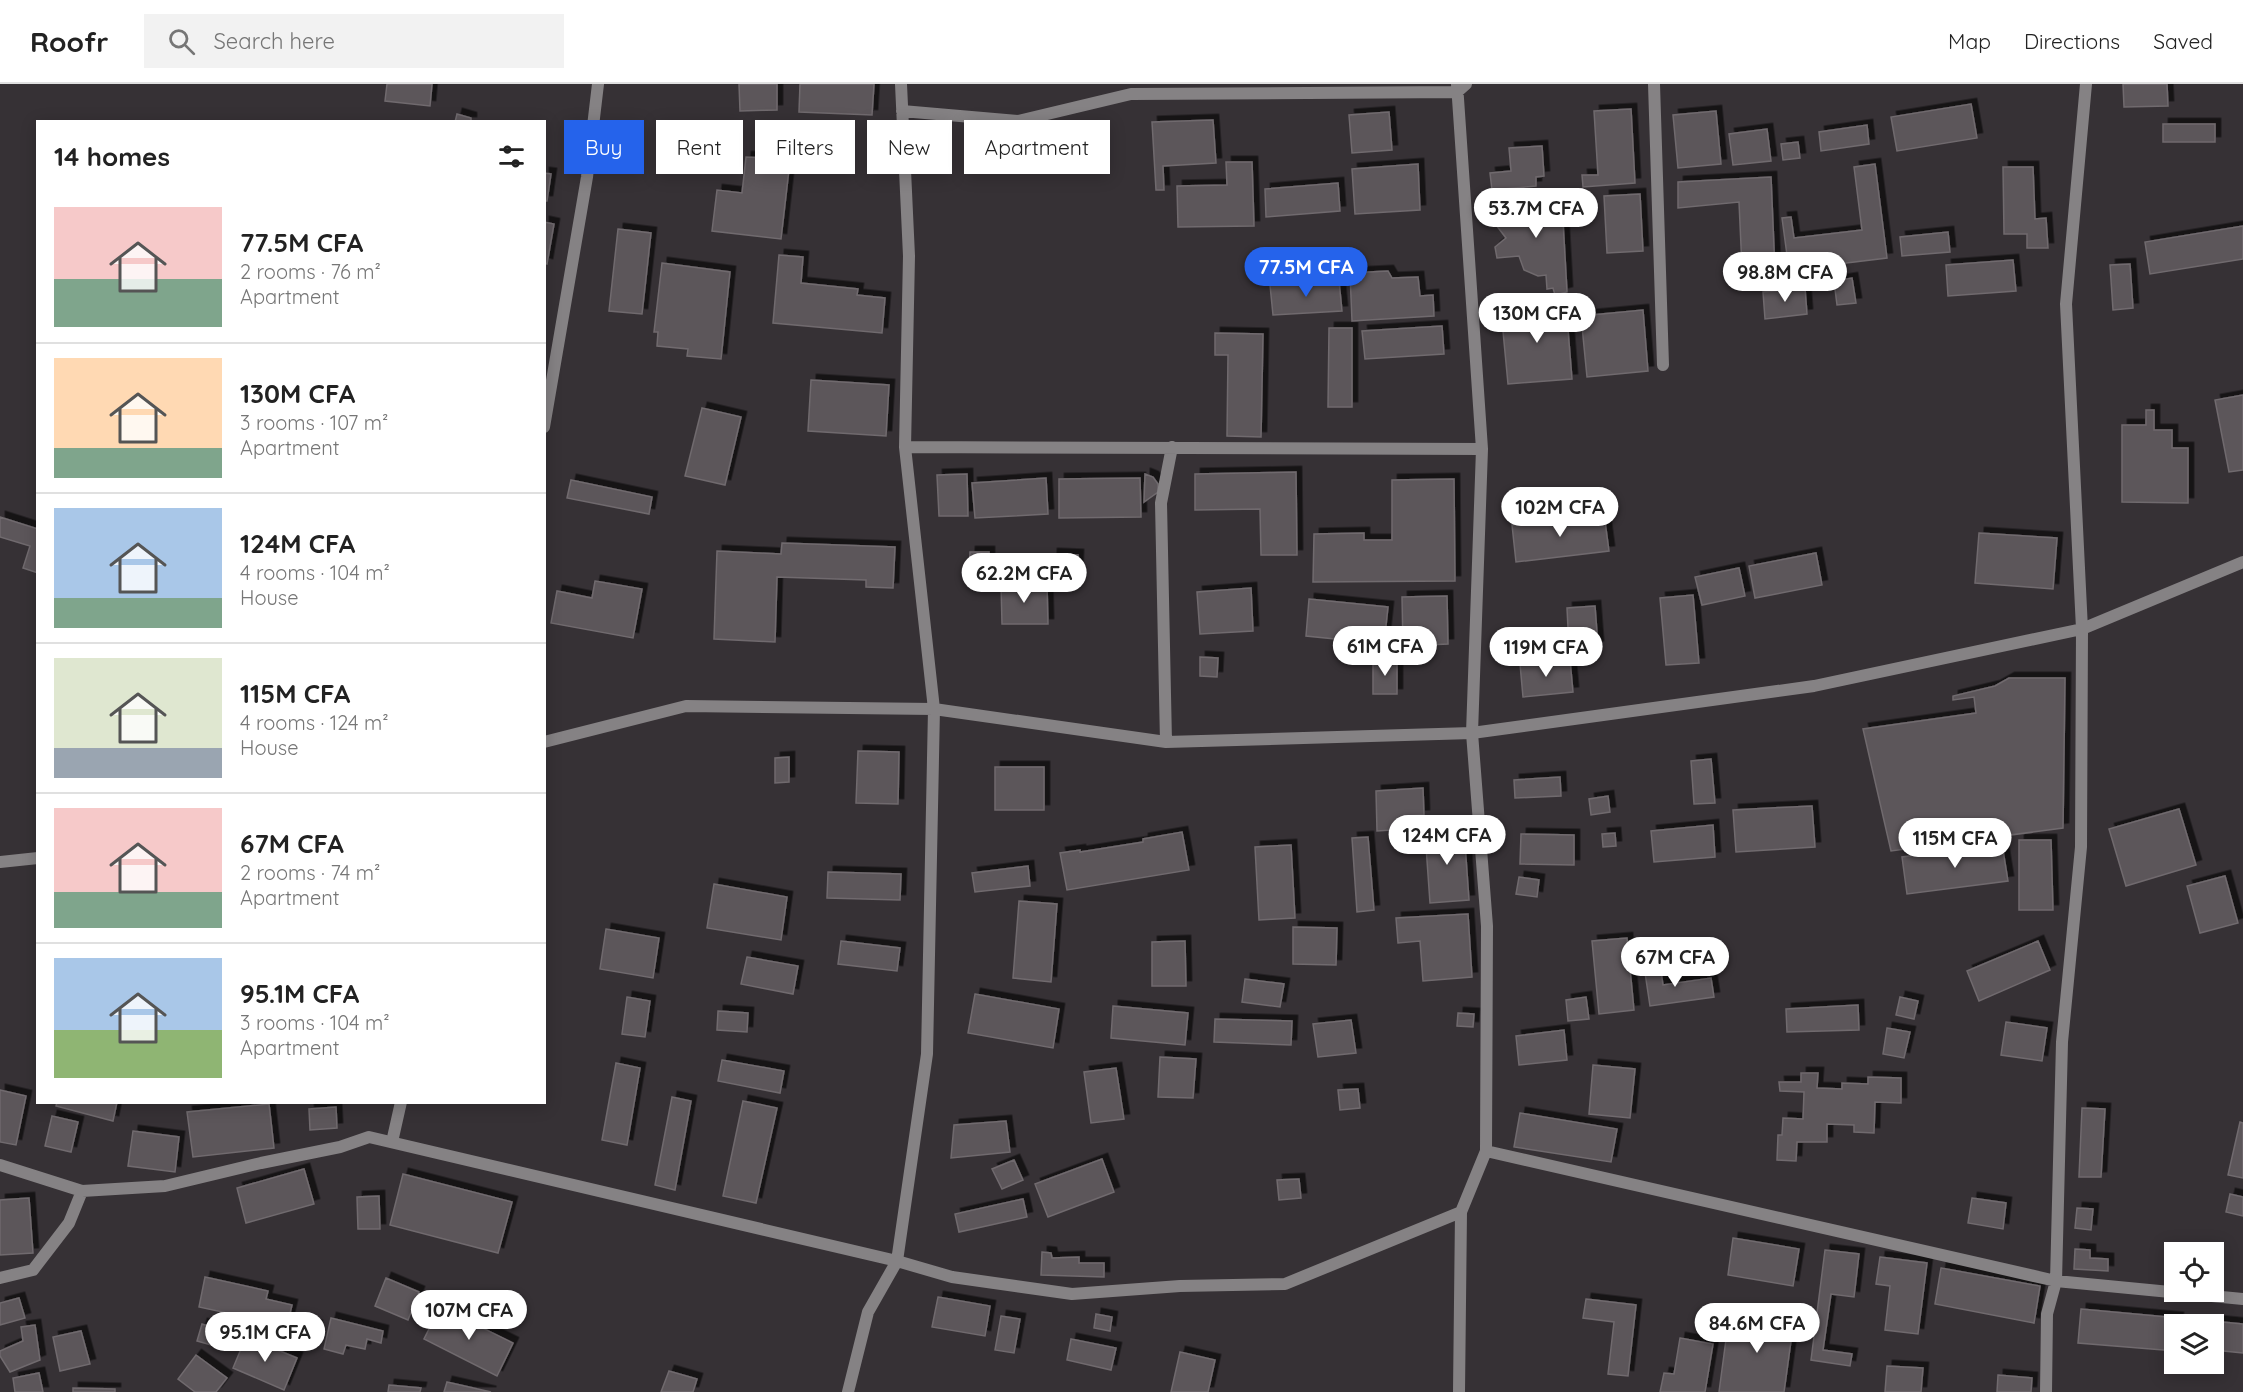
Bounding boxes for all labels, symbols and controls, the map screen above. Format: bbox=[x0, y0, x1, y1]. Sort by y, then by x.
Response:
search box bbox=[144, 14, 564, 68]
text: Roofr bbox=[30, 24, 108, 59]
icon: search bbox=[165, 25, 198, 58]
text: Search here bbox=[213, 27, 335, 55]
text: Map bbox=[1948, 28, 1991, 54]
text: Directions bbox=[2024, 28, 2120, 54]
text: Saved bbox=[2153, 28, 2213, 54]
chip: Buy bbox=[564, 120, 644, 174]
chip: Rent bbox=[656, 120, 743, 174]
chip: Filters bbox=[755, 120, 855, 174]
chip: New bbox=[867, 120, 952, 174]
chip: Apartment bbox=[964, 120, 1110, 174]
text: 14 homes bbox=[54, 140, 170, 173]
icon: filters bbox=[495, 140, 528, 173]
pin: 53.7M CFA bbox=[1467, 188, 1605, 239]
text: 53.7M CFA bbox=[1488, 195, 1584, 220]
text: 77.5M CFA bbox=[240, 226, 363, 259]
icon: home bbox=[102, 231, 174, 303]
pin: 77.5M CFA bbox=[1237, 247, 1375, 298]
pin: 98.8M CFA bbox=[1716, 252, 1854, 303]
text: 77.5M CFA bbox=[1259, 254, 1353, 279]
text: 2 rooms · 76 m² bbox=[240, 259, 381, 284]
text: 98.8M CFA bbox=[1737, 259, 1833, 284]
text: Apartment bbox=[240, 284, 340, 309]
pin: 130M CFA bbox=[1475, 293, 1599, 344]
text: 130M CFA bbox=[1493, 300, 1581, 325]
text: 130M CFA bbox=[240, 377, 355, 410]
icon: home bbox=[102, 382, 174, 454]
text: 3 rooms · 107 m² bbox=[240, 410, 388, 435]
text: Apartment bbox=[240, 435, 340, 460]
pin: 102M CFA bbox=[1498, 487, 1622, 538]
text: 102M CFA bbox=[1515, 494, 1605, 519]
text: 124M CFA bbox=[240, 527, 355, 560]
icon: home bbox=[102, 532, 174, 604]
pin: 62.2M CFA bbox=[955, 553, 1093, 604]
text: 4 rooms · 104 m² bbox=[240, 560, 390, 585]
text: 62.2M CFA bbox=[976, 560, 1072, 585]
text: House bbox=[240, 585, 299, 610]
pin: 61M CFA bbox=[1330, 626, 1440, 677]
pin: 119M CFA bbox=[1484, 627, 1608, 678]
text: 61M CFA bbox=[1347, 633, 1423, 658]
text: 119M CFA bbox=[1504, 634, 1588, 659]
text: 115M CFA bbox=[240, 677, 350, 710]
icon: home bbox=[102, 682, 174, 754]
text: 4 rooms · 124 m² bbox=[240, 710, 389, 735]
text: House bbox=[240, 735, 299, 760]
pin: 124M CFA bbox=[1385, 815, 1509, 866]
pin: 115M CFA bbox=[1893, 818, 2017, 869]
text: 124M CFA bbox=[1403, 822, 1491, 847]
text: 115M CFA bbox=[1913, 825, 1997, 850]
text: 67M CFA bbox=[240, 827, 344, 860]
icon: home bbox=[102, 832, 174, 904]
text: 2 rooms · 74 m² bbox=[240, 860, 380, 885]
text: Apartment bbox=[240, 885, 340, 910]
pin: 67M CFA bbox=[1620, 937, 1730, 988]
text: 67M CFA bbox=[1635, 944, 1715, 969]
text: 95.1M CFA bbox=[240, 977, 359, 1010]
icon: home bbox=[102, 982, 174, 1054]
text: 3 rooms · 104 m² bbox=[240, 1010, 390, 1035]
text: Apartment bbox=[240, 1035, 340, 1060]
map controls bbox=[2164, 1242, 2224, 1374]
button: locate bbox=[2164, 1242, 2224, 1302]
pin: 107M CFA bbox=[407, 1290, 531, 1341]
text: 107M CFA bbox=[425, 1297, 513, 1322]
pin: 84.6M CFA bbox=[1688, 1303, 1826, 1354]
text: 84.6M CFA bbox=[1709, 1310, 1805, 1335]
pin: 95.1M CFA bbox=[196, 1312, 334, 1363]
button: layers bbox=[2164, 1314, 2224, 1374]
text: 95.1M CFA bbox=[219, 1319, 311, 1344]

